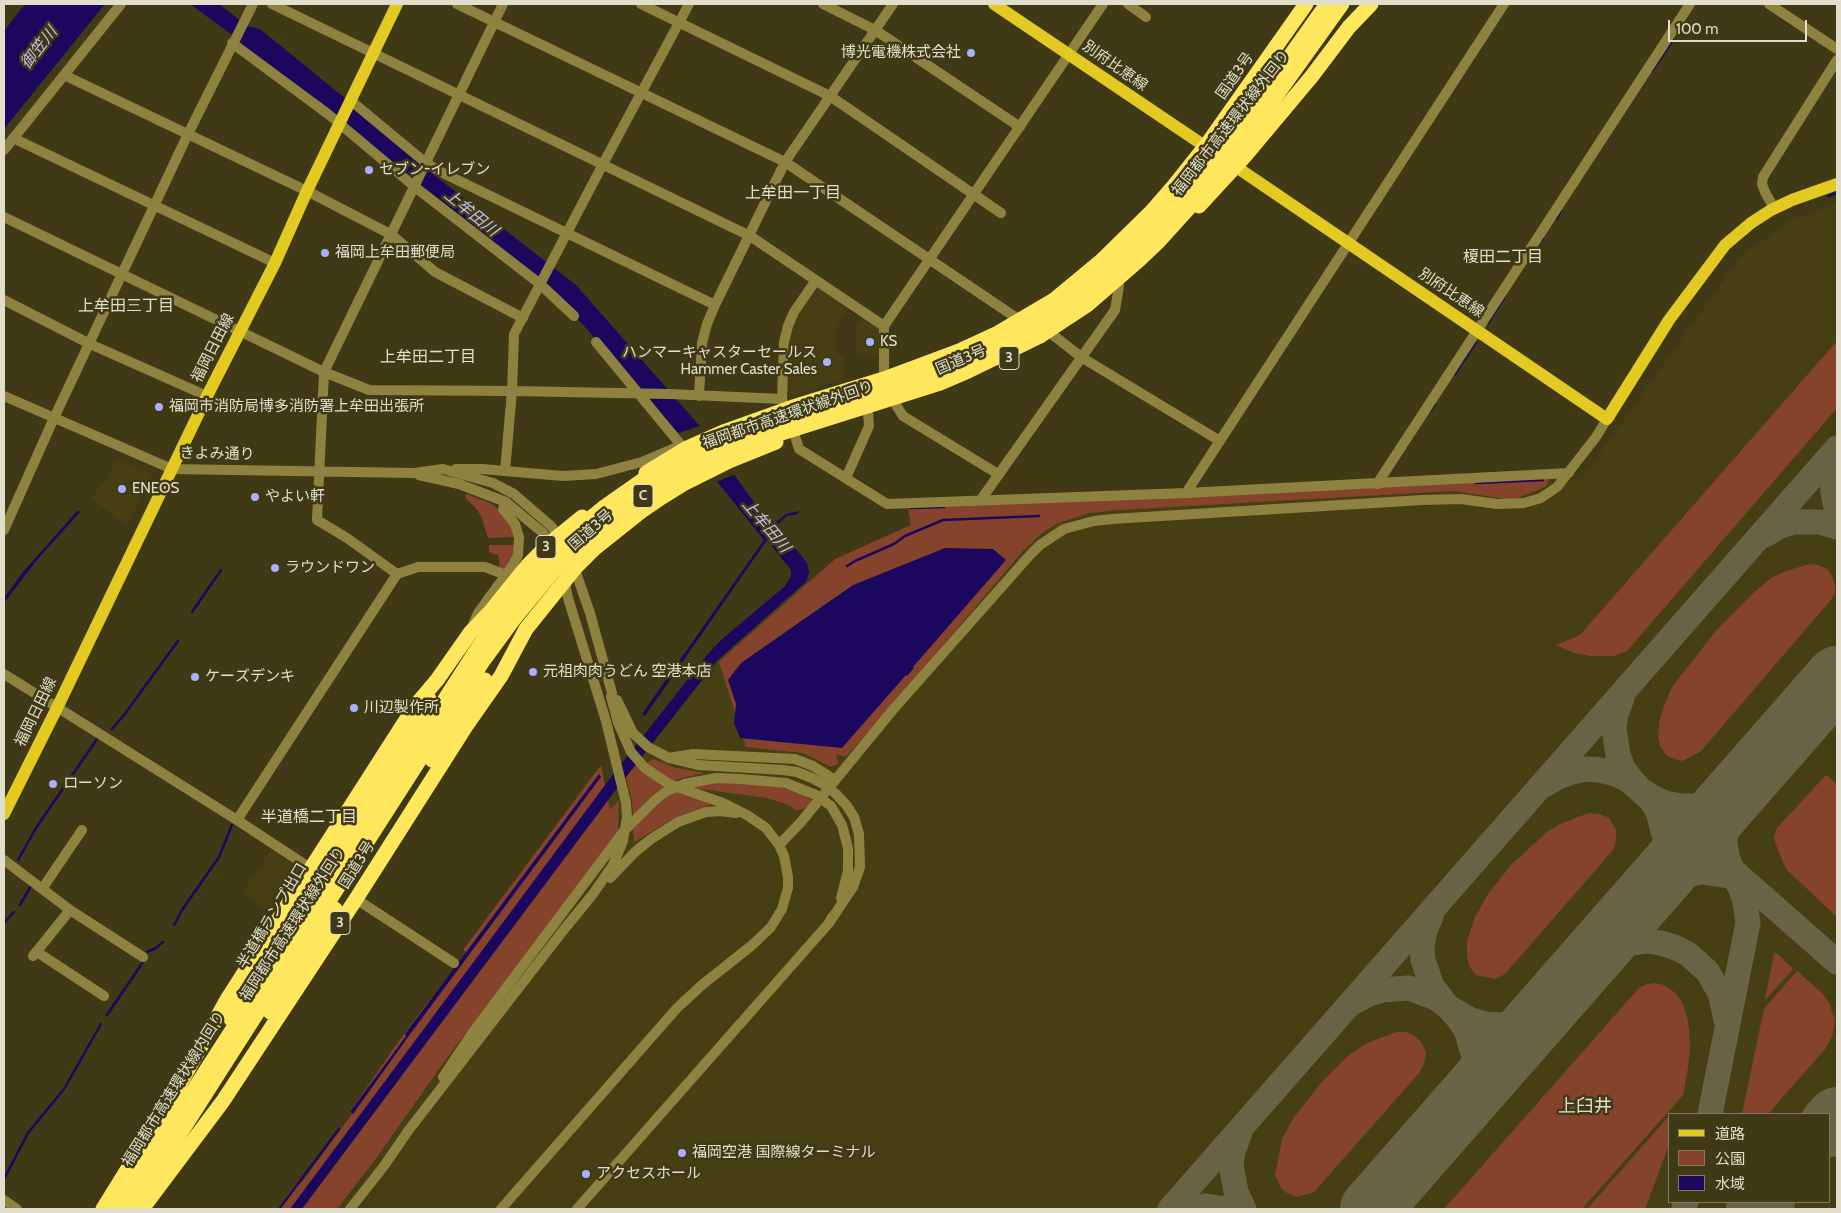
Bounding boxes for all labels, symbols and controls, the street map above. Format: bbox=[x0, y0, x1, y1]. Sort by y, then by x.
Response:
scale bar bbox=[1671, 10, 1810, 42]
text: 100 m bbox=[1676, 20, 1718, 38]
water label: 御笠川 bbox=[17, 23, 61, 73]
street label: 別府比恵線 bbox=[1079, 37, 1151, 95]
place label: 博光電機株式会社 bbox=[841, 44, 961, 62]
marker: 博光電機株式会社 bbox=[965, 47, 977, 59]
street label: 福岡都市高速環状線外回り bbox=[1168, 47, 1294, 199]
street label: 国道3号 bbox=[1212, 49, 1258, 103]
place label: セブン-イレブン bbox=[379, 161, 490, 179]
marker: セブン-イレブン bbox=[363, 164, 375, 176]
district label: 上牟田一丁目 bbox=[745, 183, 841, 203]
water label: 上牟田川 bbox=[440, 185, 502, 241]
place label: 福岡上牟田郵便局 bbox=[335, 244, 455, 262]
marker: 福岡上牟田郵便局 bbox=[319, 247, 331, 259]
district label: 榎田二丁目 bbox=[1463, 247, 1543, 267]
street label: 別府比恵線 bbox=[1415, 265, 1487, 321]
district label: 上牟田三丁目 bbox=[78, 296, 174, 316]
street label: 福岡日田線 bbox=[188, 311, 238, 385]
place label: KS bbox=[880, 333, 897, 351]
marker: KS bbox=[864, 336, 876, 348]
street label: 国道3号 bbox=[933, 341, 989, 379]
place label: ハンマーキャスターセールス Hammer Caster Sales bbox=[622, 344, 817, 379]
road number: 3 bbox=[999, 346, 1019, 369]
district label: 上牟田二丁目 bbox=[380, 347, 476, 367]
marker: ハンマーキャスターセールス Hammer Caster Sales bbox=[821, 356, 833, 368]
street label: 福岡都市高速環状線外回り bbox=[700, 377, 876, 453]
place label: 福岡市消防局博多消防署上牟田出張所 bbox=[169, 398, 424, 416]
marker: 福岡市消防局博多消防署上牟田出張所 bbox=[153, 401, 165, 413]
street label: きよみ通り bbox=[179, 444, 255, 464]
place label: ENEOS bbox=[132, 480, 179, 498]
marker: ENEOS bbox=[116, 483, 128, 495]
road number: C bbox=[633, 484, 653, 508]
place label: やよい軒 bbox=[265, 488, 325, 506]
marker: やよい軒 bbox=[249, 491, 261, 503]
water label: 上牟田川 bbox=[738, 495, 794, 557]
street label: 国道3号 bbox=[565, 506, 617, 554]
road number: 3 bbox=[536, 536, 556, 558]
place label: ラウンドワン bbox=[285, 559, 375, 577]
marker: ラウンドワン bbox=[269, 562, 281, 574]
place label: 元祖肉肉うどん 空港本店 bbox=[543, 663, 711, 681]
marker: 元祖肉肉うどん 空港本店 bbox=[527, 666, 539, 678]
place label: ケーズデンキ bbox=[205, 668, 295, 686]
marker: ケーズデンキ bbox=[189, 671, 201, 683]
street label: 福岡日田線 bbox=[11, 674, 61, 750]
place label: 川辺製作所 bbox=[364, 699, 439, 717]
marker: 川辺製作所 bbox=[348, 702, 360, 714]
place label: ローソン bbox=[63, 775, 123, 793]
marker: ローソン bbox=[47, 778, 59, 790]
district label: 半道橋二丁目 bbox=[261, 807, 357, 827]
street label: 国道3号 bbox=[335, 838, 379, 892]
street label: 福岡都市高速環状線外回り bbox=[236, 844, 350, 1004]
street label: 半道橋ランプ出口 bbox=[233, 860, 311, 972]
road number: 3 bbox=[330, 911, 350, 934]
street label: 福岡都市高速環状線内回り bbox=[119, 1008, 229, 1170]
district label: 上臼井 bbox=[1558, 1096, 1612, 1118]
legend bbox=[1668, 1113, 1831, 1203]
text: 道路 bbox=[1715, 1125, 1745, 1143]
place label: 福岡空港 国際線ターミナル bbox=[692, 1144, 875, 1162]
marker: 福岡空港 国際線ターミナル bbox=[676, 1147, 688, 1159]
text: 公園 bbox=[1715, 1150, 1745, 1168]
place label: アクセスホール bbox=[596, 1165, 701, 1183]
marker: アクセスホール bbox=[580, 1168, 592, 1180]
text: 水域 bbox=[1715, 1175, 1745, 1193]

